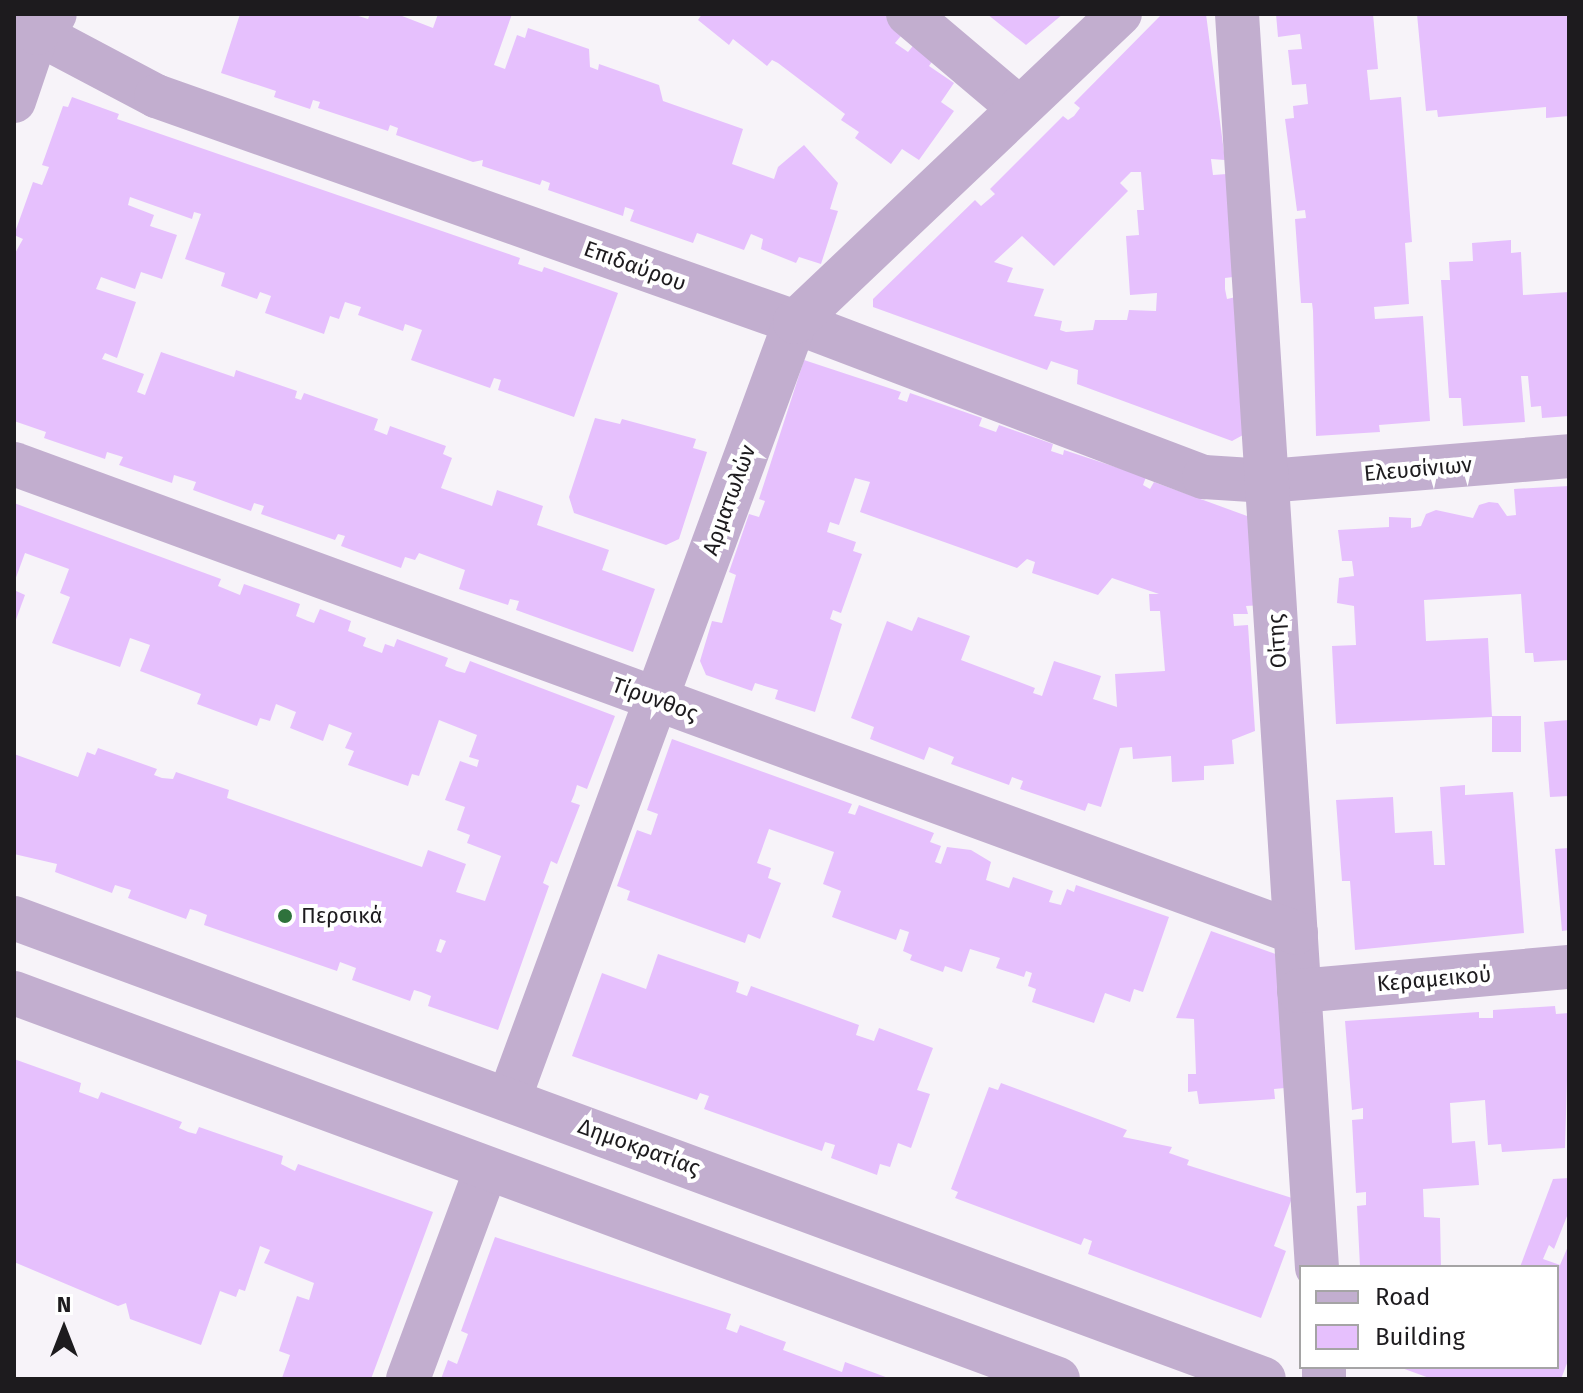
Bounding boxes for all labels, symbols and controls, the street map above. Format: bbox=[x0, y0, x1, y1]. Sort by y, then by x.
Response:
street label: Επιδαύρου bbox=[580, 235, 690, 297]
street label: Αρματωλών bbox=[697, 441, 761, 559]
street label: Ελευσίνιων bbox=[1363, 451, 1473, 487]
street label: Οίτης bbox=[1262, 613, 1292, 669]
street label: Τίρυνθος bbox=[609, 671, 701, 727]
place label: Περσικά bbox=[301, 903, 383, 929]
marker: Περσικά bbox=[276, 907, 294, 925]
street label: Κεραµεικού bbox=[1376, 961, 1492, 997]
street label: Δημοκρατίας bbox=[574, 1113, 704, 1181]
legend bbox=[1299, 1265, 1559, 1369]
text: Road bbox=[1375, 1283, 1430, 1311]
north arrow bbox=[24, 1289, 104, 1369]
text: N bbox=[57, 1291, 71, 1318]
text: Building bbox=[1375, 1323, 1465, 1351]

